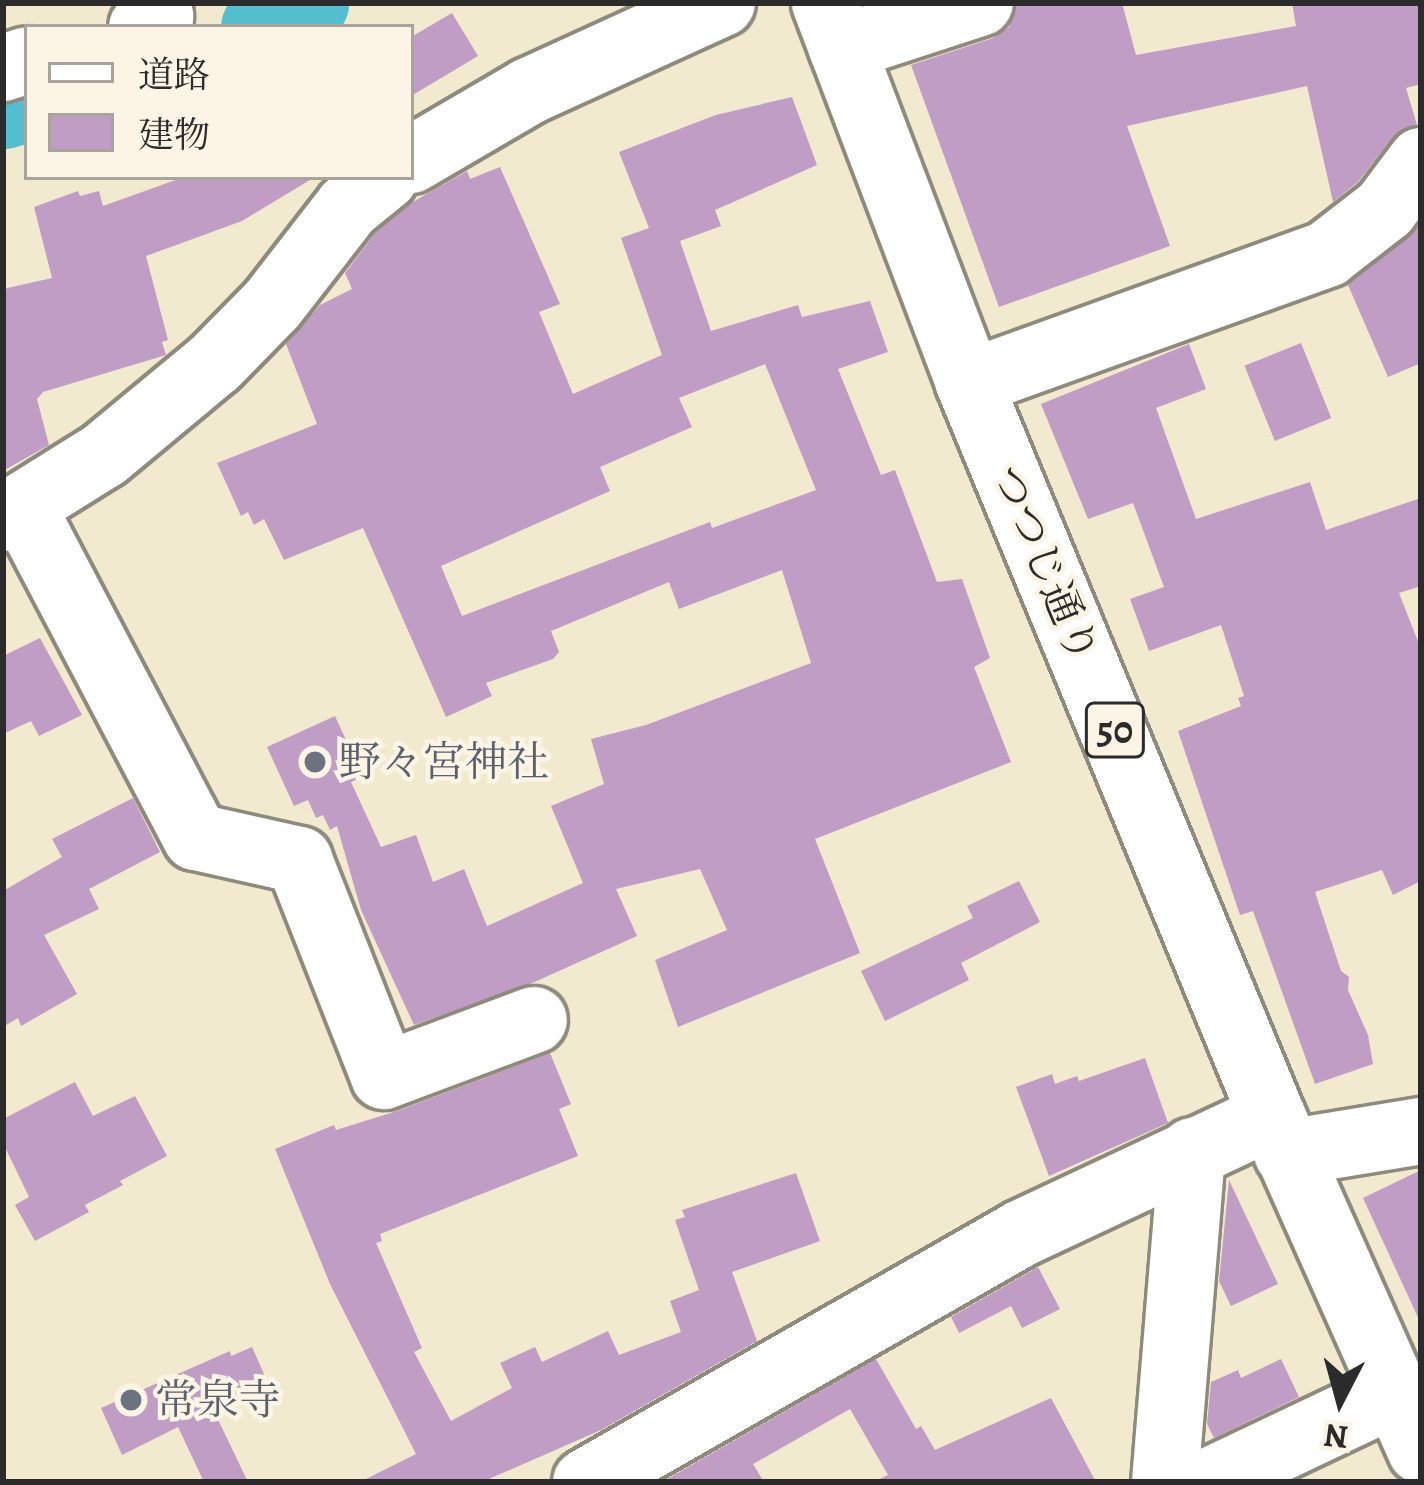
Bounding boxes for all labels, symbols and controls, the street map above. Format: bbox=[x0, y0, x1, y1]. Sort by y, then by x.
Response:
legend bbox=[24, 24, 414, 180]
text: 道路 bbox=[138, 50, 210, 99]
text: 建物 bbox=[138, 110, 210, 159]
street label: つつじ通り bbox=[981, 458, 1109, 670]
road number: 50 bbox=[1082, 697, 1148, 763]
place label: 野々宮神社 bbox=[339, 737, 549, 787]
marker: 野々宮神社 bbox=[302, 749, 328, 775]
north arrow bbox=[1280, 1341, 1400, 1461]
place label: 常泉寺 bbox=[155, 1375, 281, 1425]
marker: 常泉寺 bbox=[118, 1387, 144, 1413]
text: N bbox=[1322, 1414, 1350, 1461]

